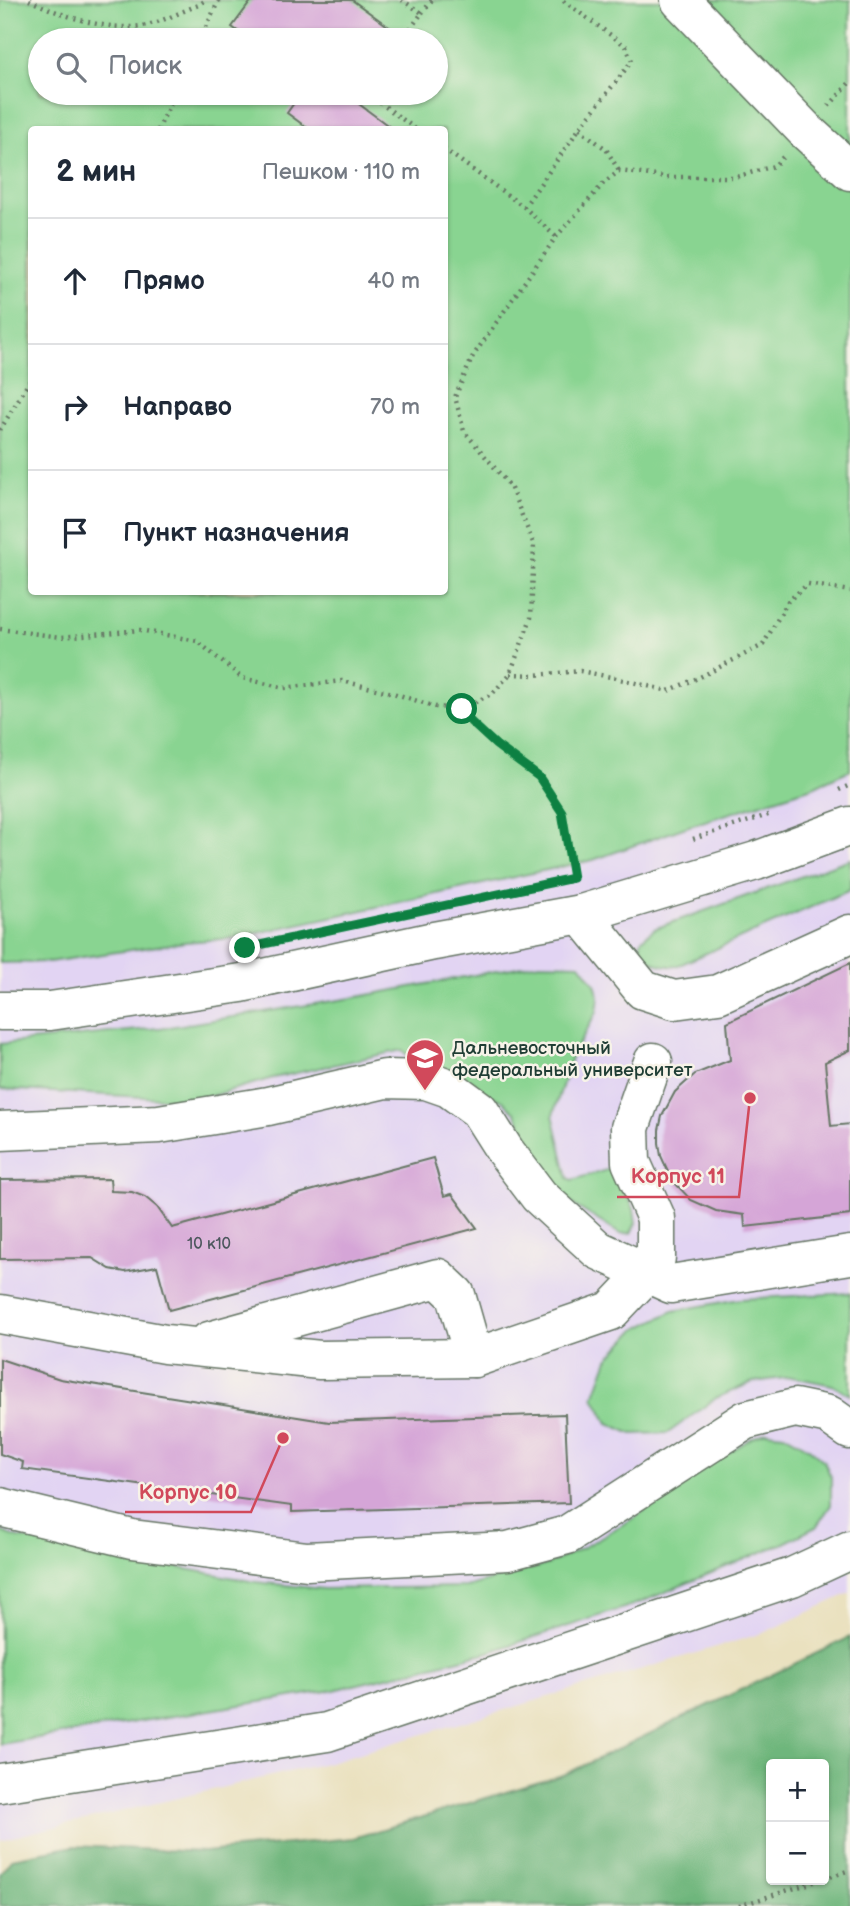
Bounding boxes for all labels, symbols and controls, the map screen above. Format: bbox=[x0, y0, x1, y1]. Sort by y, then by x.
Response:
search box bbox=[28, 28, 448, 105]
icon: search bbox=[52, 48, 90, 86]
text: Поиск bbox=[108, 51, 182, 82]
text: 2 мин bbox=[56, 154, 136, 190]
text: Пешком · 110 m bbox=[262, 158, 420, 186]
icon: ahead bbox=[56, 262, 94, 300]
text: Прямо bbox=[123, 266, 205, 297]
text: 40 m bbox=[367, 267, 420, 295]
icon: right bbox=[56, 388, 94, 426]
text: Направо bbox=[123, 392, 232, 423]
text: 70 m bbox=[370, 393, 420, 421]
icon: arrive bbox=[56, 514, 94, 552]
text: Пункт назначения bbox=[123, 518, 349, 549]
route start bbox=[446, 693, 477, 724]
route end bbox=[229, 932, 260, 963]
school or university icon: Дальневосточный федеральный университет bbox=[404, 1037, 446, 1092]
place label: Дальневосточный федеральный университет bbox=[452, 1037, 693, 1082]
callout: Корпус 11 bbox=[617, 1155, 739, 1197]
text: Корпус 11 bbox=[631, 1164, 725, 1189]
house number: 10 к10 bbox=[187, 1235, 231, 1254]
callout: Корпус 10 bbox=[125, 1470, 251, 1512]
text: Корпус 10 bbox=[139, 1480, 237, 1505]
map controls bbox=[766, 1759, 829, 1885]
button: + bbox=[766, 1759, 829, 1822]
button: − bbox=[766, 1822, 829, 1885]

